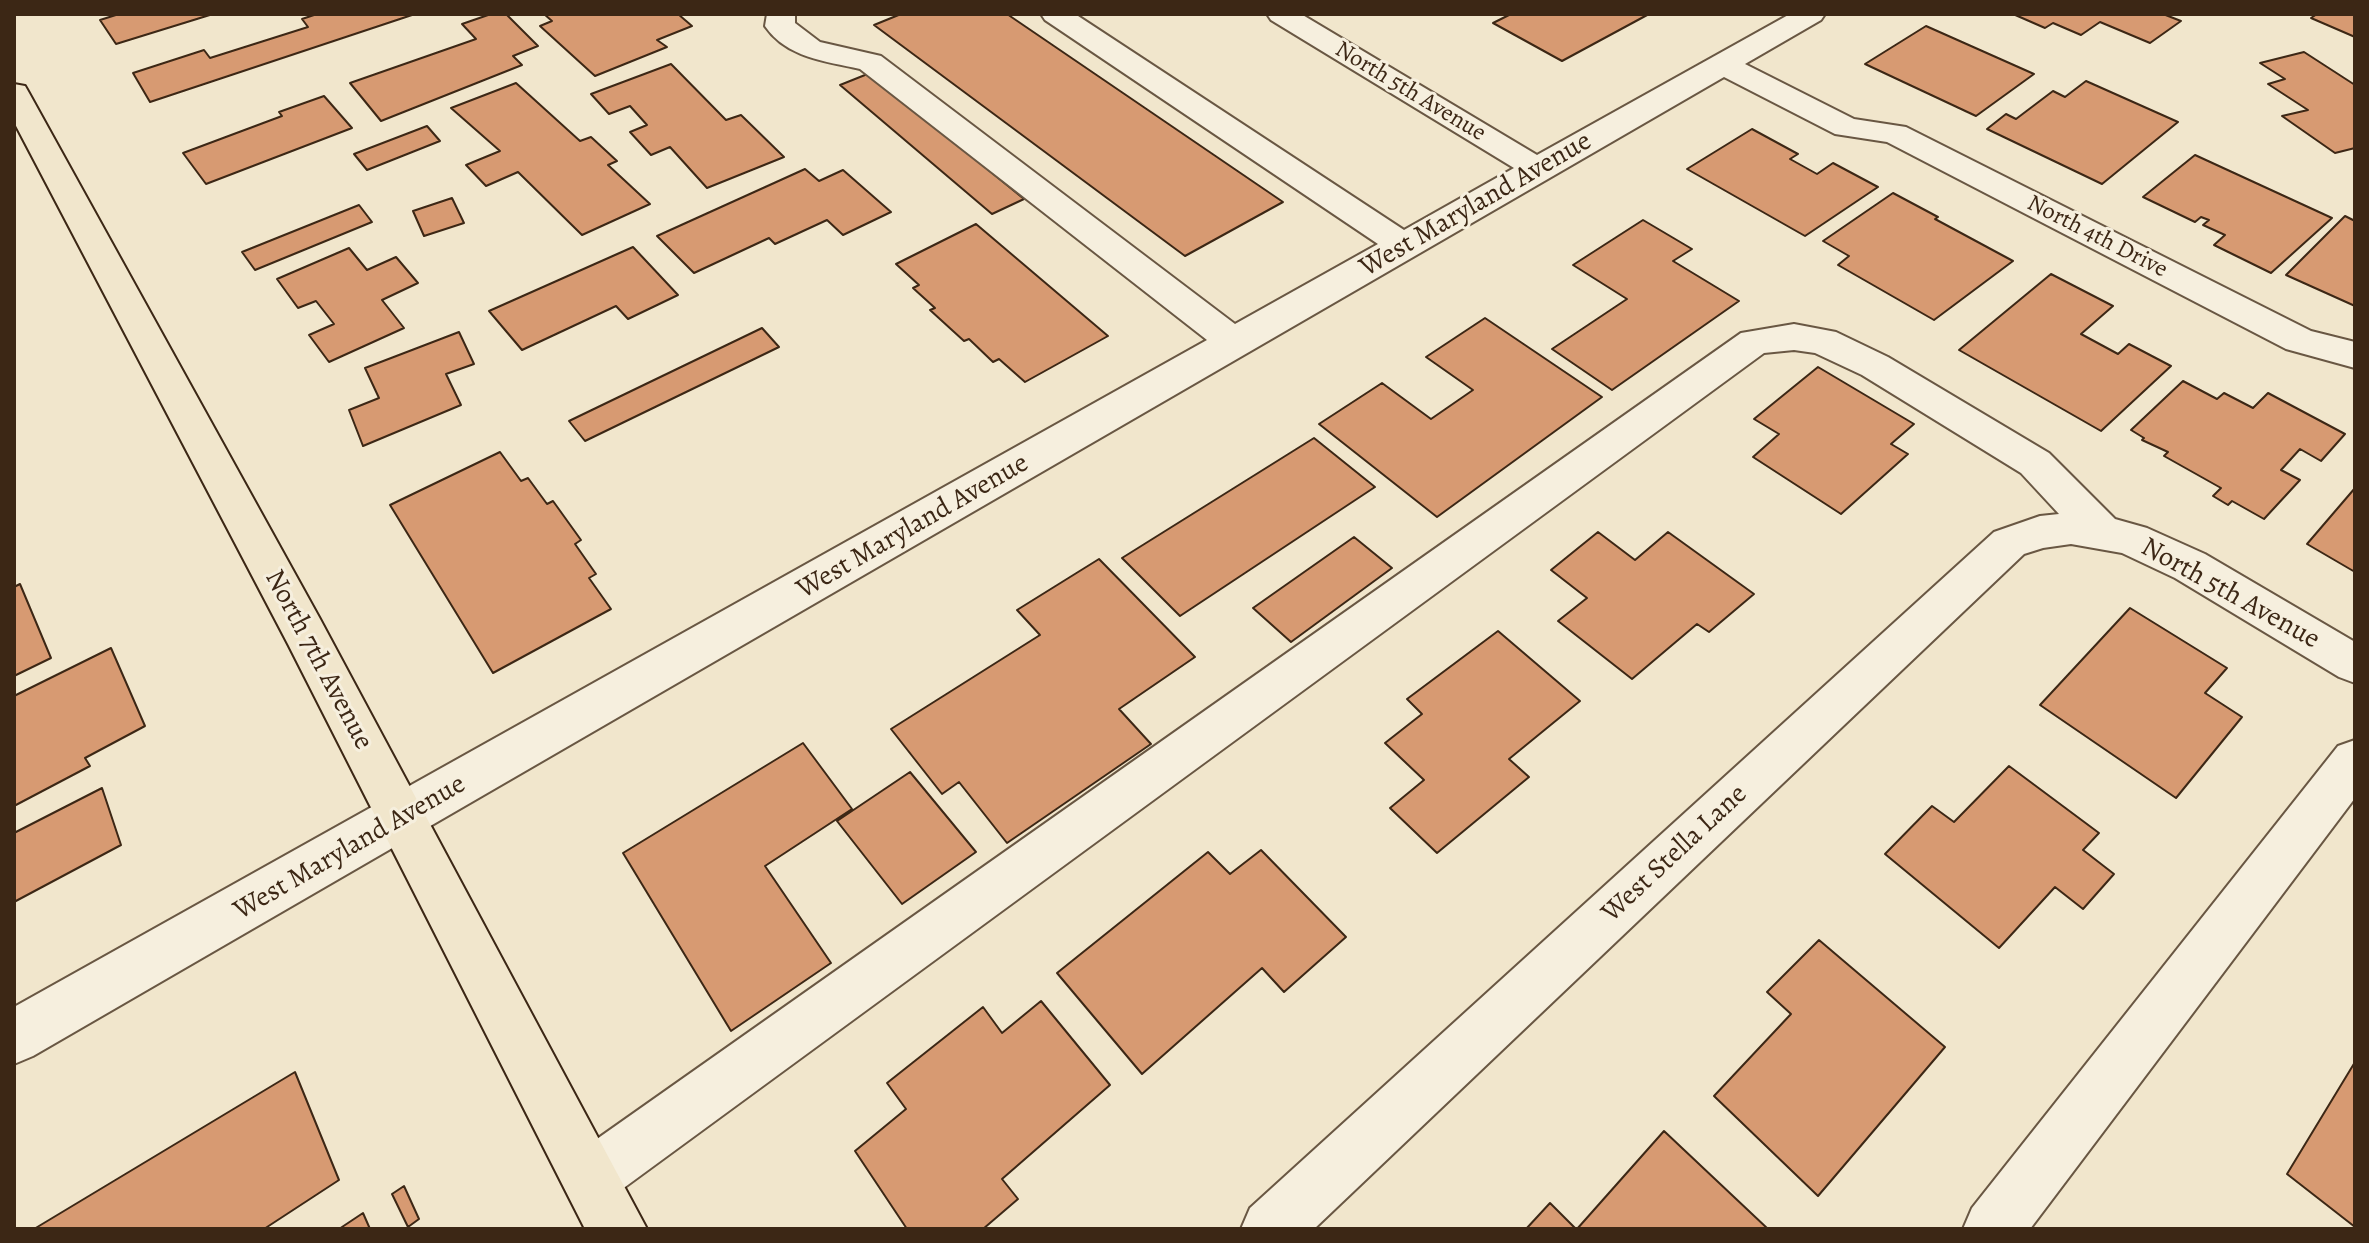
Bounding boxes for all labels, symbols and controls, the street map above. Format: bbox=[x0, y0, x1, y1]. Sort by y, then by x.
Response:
street label: North 5th Avenue bbox=[1329, 36, 1491, 148]
street label: West Maryland Avenue bbox=[1354, 125, 1598, 285]
street label: North 4th Drive bbox=[2022, 189, 2172, 285]
street label: West Maryland Avenue bbox=[791, 447, 1035, 607]
street label: North 5th Avenue bbox=[2135, 531, 2325, 657]
street label: North 7th Avenue bbox=[256, 564, 380, 756]
street label: West Maryland Avenue bbox=[228, 768, 472, 928]
street label: West Stella Lane bbox=[1595, 778, 1755, 930]

